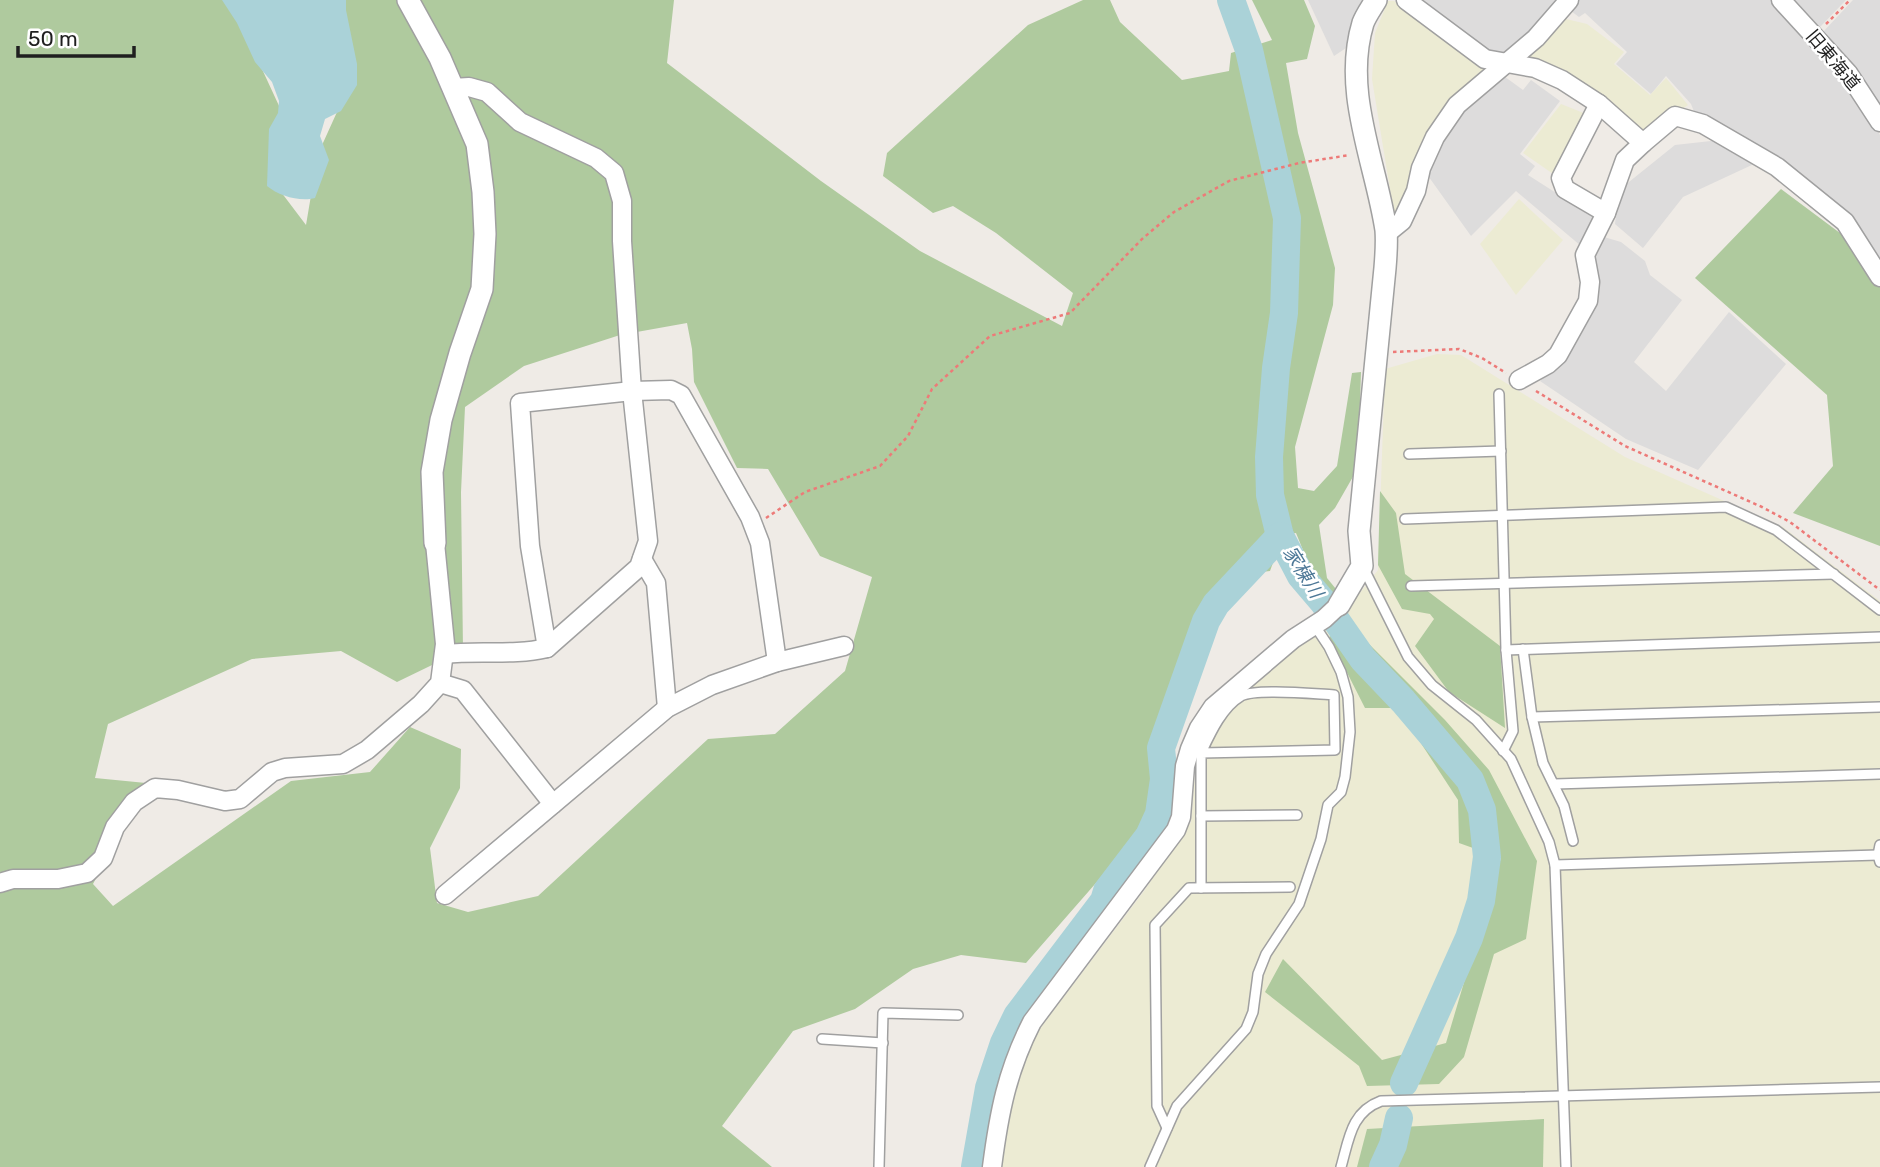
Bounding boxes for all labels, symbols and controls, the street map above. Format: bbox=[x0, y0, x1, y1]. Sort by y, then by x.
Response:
scale bar bbox=[18, 14, 133, 58]
street label: 旧東海道 bbox=[1801, 25, 1865, 95]
text: 50 m bbox=[28, 26, 78, 51]
water label: 家棟川 bbox=[1278, 542, 1329, 604]

